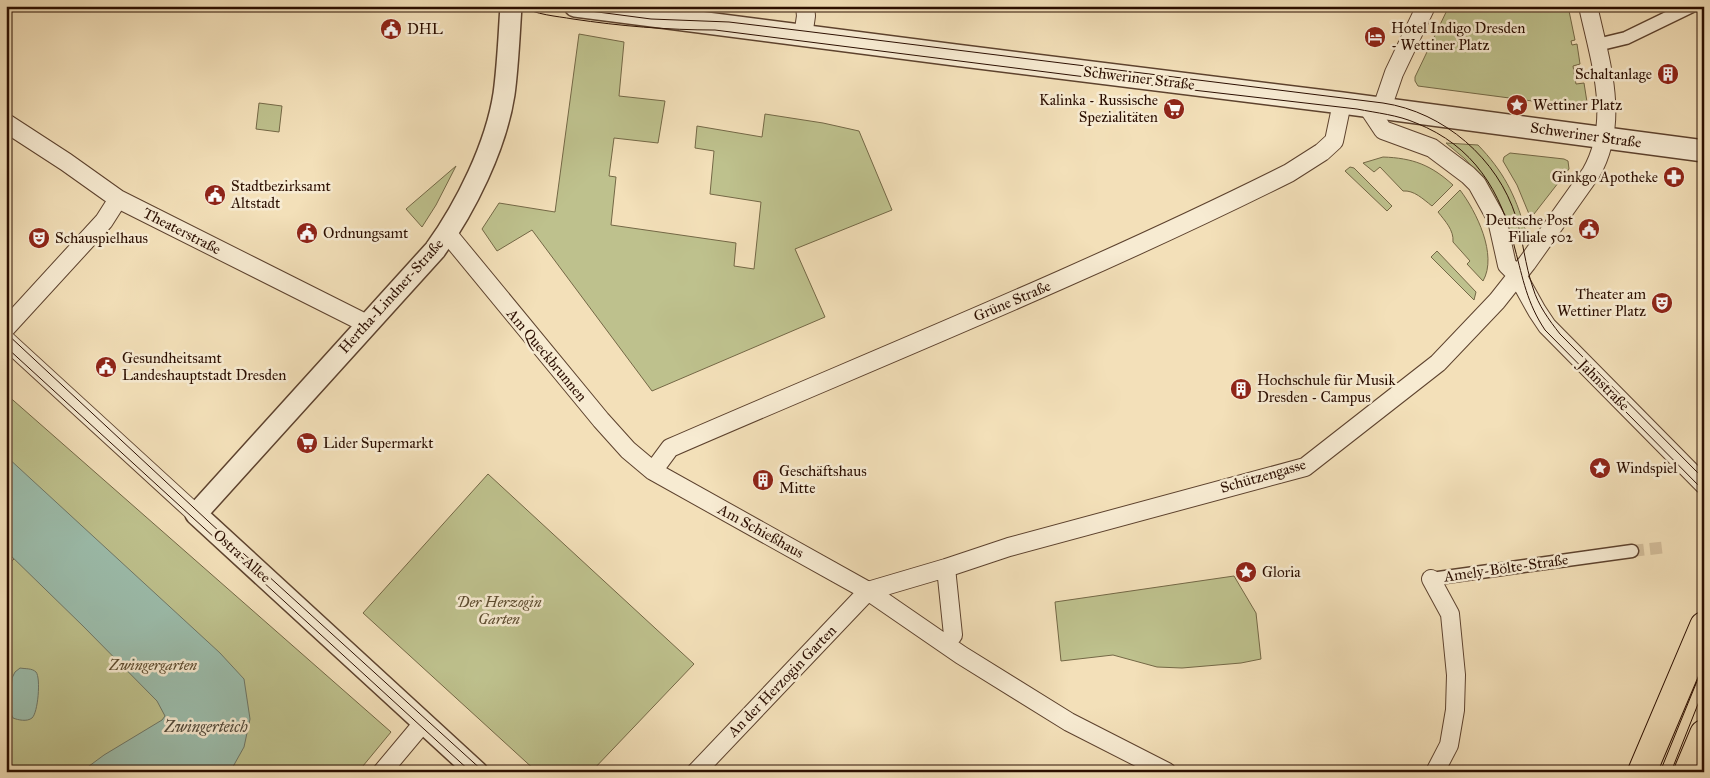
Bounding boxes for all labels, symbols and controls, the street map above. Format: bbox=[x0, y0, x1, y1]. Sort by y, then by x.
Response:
public building icon: DHL bbox=[379, 17, 403, 41]
place label: Hotel Indigo Dresden - Wettiner Platz bbox=[1391, 19, 1525, 54]
place label: DHL bbox=[407, 20, 443, 38]
hotel icon: Hotel Indigo Dresden - Wettiner Platz bbox=[1363, 25, 1387, 49]
street label: Schweriner Straße bbox=[1082, 62, 1196, 94]
building icon: Schaltanlage bbox=[1656, 62, 1680, 86]
place label: Schaltanlage bbox=[1575, 65, 1652, 83]
place label: Kalinka - Russische Spezialitäten bbox=[1039, 91, 1158, 126]
place icon: Wettiner Platz bbox=[1505, 93, 1529, 117]
place label: Wettiner Platz bbox=[1533, 96, 1622, 114]
supermarket icon: Kalinka - Russische Spezialitäten bbox=[1162, 97, 1186, 121]
street label: Schweriner Straße bbox=[1529, 118, 1643, 152]
pharmacy icon: Ginkgo Apotheke bbox=[1662, 165, 1686, 189]
place label: Ginkgo Apotheke bbox=[1552, 168, 1658, 186]
place label: Stadtbezirksamt Altstadt bbox=[230, 177, 331, 212]
public building icon: Stadtbezirksamt Altstadt bbox=[203, 183, 227, 207]
street label: Theaterstraße bbox=[140, 204, 224, 258]
place label: Deutsche Post Filiale 502 bbox=[1485, 211, 1574, 246]
public building icon: Deutsche Post Filiale 502 bbox=[1577, 217, 1601, 241]
public building icon: Ordnungsamt bbox=[295, 221, 319, 245]
place label: Ordnungsamt bbox=[323, 224, 409, 242]
theatre icon: Schauspielhaus bbox=[27, 226, 51, 250]
place label: Schauspielhaus bbox=[55, 229, 148, 247]
street label: Hertha-Lindner-Straße bbox=[335, 235, 447, 357]
street label: Grüne Straße bbox=[971, 277, 1053, 325]
place label: Theater am Wettiner Platz bbox=[1557, 285, 1646, 320]
theatre icon: Theater am Wettiner Platz bbox=[1650, 291, 1674, 315]
street label: Am Queckbrunnen bbox=[502, 304, 591, 405]
place label: Gesundheitsamt Landeshauptstadt Dresden bbox=[122, 349, 286, 384]
street label: Jahnstraße bbox=[1572, 354, 1633, 415]
public building icon: Gesundheitsamt Landeshauptstadt Dresden bbox=[94, 355, 118, 379]
place label: Hochschule für Musik Dresden - Campus bbox=[1257, 371, 1395, 406]
building icon: Hochschule für Musik Dresden - Campus bbox=[1229, 377, 1253, 401]
supermarket icon: Lider Supermarkt bbox=[295, 431, 319, 455]
place label: Lider Supermarkt bbox=[323, 434, 434, 452]
street label: Schützengasse bbox=[1218, 455, 1308, 497]
place icon: Windspiel bbox=[1588, 456, 1612, 480]
place label: Windspiel bbox=[1616, 459, 1678, 477]
place label: Geschäftshaus Mitte bbox=[779, 462, 867, 497]
building icon: Geschäftshaus Mitte bbox=[751, 468, 775, 492]
street label: Am Schießhaus bbox=[714, 500, 807, 562]
street label: Ostra-Allee bbox=[210, 526, 274, 586]
street label: Amely-Bölte-Straße bbox=[1442, 550, 1569, 586]
place icon: Gloria bbox=[1234, 560, 1258, 584]
place label: Gloria bbox=[1262, 563, 1301, 581]
park label: Der Herzogin Garten bbox=[457, 593, 542, 628]
street label: An der Herzogin Garten bbox=[723, 621, 840, 741]
park label: Zwingergarten bbox=[108, 656, 197, 674]
water label: Zwingerteich bbox=[163, 717, 248, 736]

